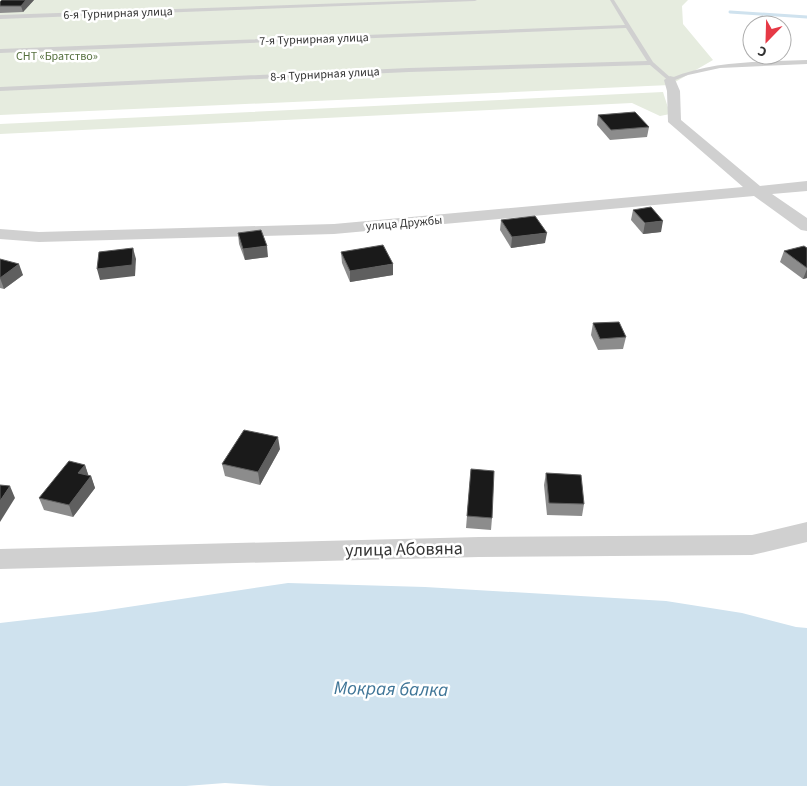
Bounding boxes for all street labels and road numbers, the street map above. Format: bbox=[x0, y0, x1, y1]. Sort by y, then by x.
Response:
street label: 6-я Турнирная улица bbox=[63, 3, 173, 24]
street label: 7-я Турнирная улица bbox=[259, 29, 369, 50]
street label: 8-я Турнирная улица bbox=[270, 63, 380, 86]
street label: улица Дружбы bbox=[365, 212, 443, 235]
street label: улица Абовяна bbox=[345, 536, 463, 563]

